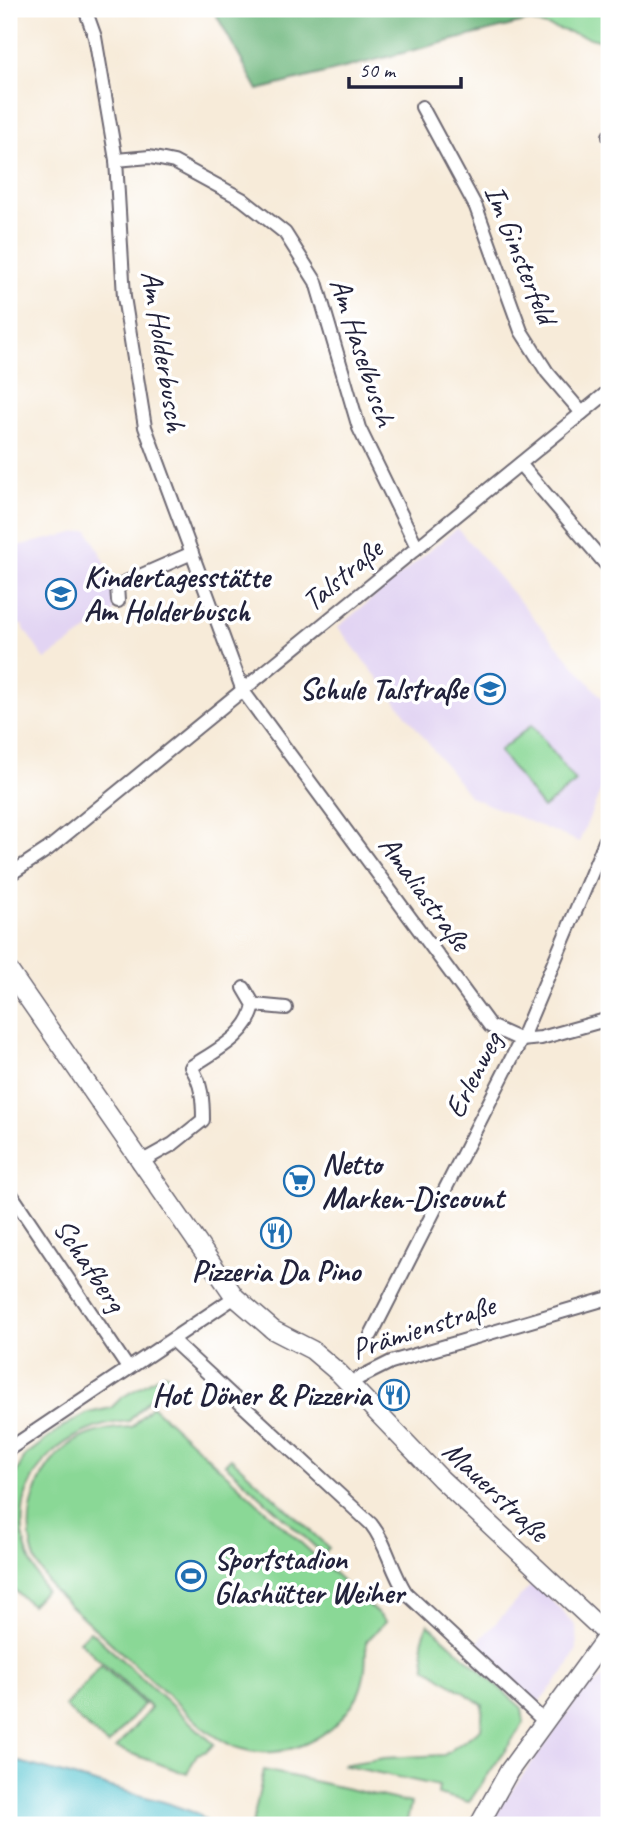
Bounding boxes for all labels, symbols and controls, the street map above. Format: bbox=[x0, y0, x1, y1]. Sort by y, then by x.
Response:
scale bar bbox=[349, 46, 461, 90]
text: 50 m bbox=[359, 57, 397, 83]
street label: Im Ginsterfeld bbox=[476, 179, 568, 333]
street label: Am Holderbusch bbox=[133, 268, 196, 436]
street label: Am Haselbusch bbox=[321, 273, 405, 433]
street label: Talstraße bbox=[294, 529, 392, 620]
place label: Kindertagesstätte Am Holderbusch bbox=[84, 558, 272, 630]
school or university icon: Kindertagesstätte Am Holderbusch bbox=[44, 577, 78, 611]
place label: Schule Talstraße bbox=[299, 670, 470, 708]
school or university icon: Schule Talstraße bbox=[473, 672, 507, 706]
street label: Amaliastraße bbox=[370, 828, 481, 960]
street label: Erlenweg bbox=[435, 1024, 512, 1124]
place label: Netto Marken-Discount bbox=[322, 1145, 507, 1217]
supermarket icon: Netto Marken-Discount bbox=[282, 1164, 316, 1198]
street label: Schafberg bbox=[45, 1211, 136, 1321]
restaurant icon: Pizzeria Da Pino bbox=[259, 1216, 293, 1250]
place label: Pizzeria Da Pino bbox=[192, 1252, 362, 1290]
street label: Prämienstraße bbox=[347, 1285, 502, 1368]
place label: Hot Döner & Pizzeria bbox=[152, 1376, 374, 1414]
restaurant icon: Hot Döner & Pizzeria bbox=[377, 1378, 411, 1412]
street label: Mauerstraße bbox=[435, 1432, 559, 1551]
place label: Sportstadion Glashütter Weiher bbox=[214, 1540, 407, 1612]
sports icon: Sportstadion Glashütter Weiher bbox=[174, 1559, 208, 1593]

